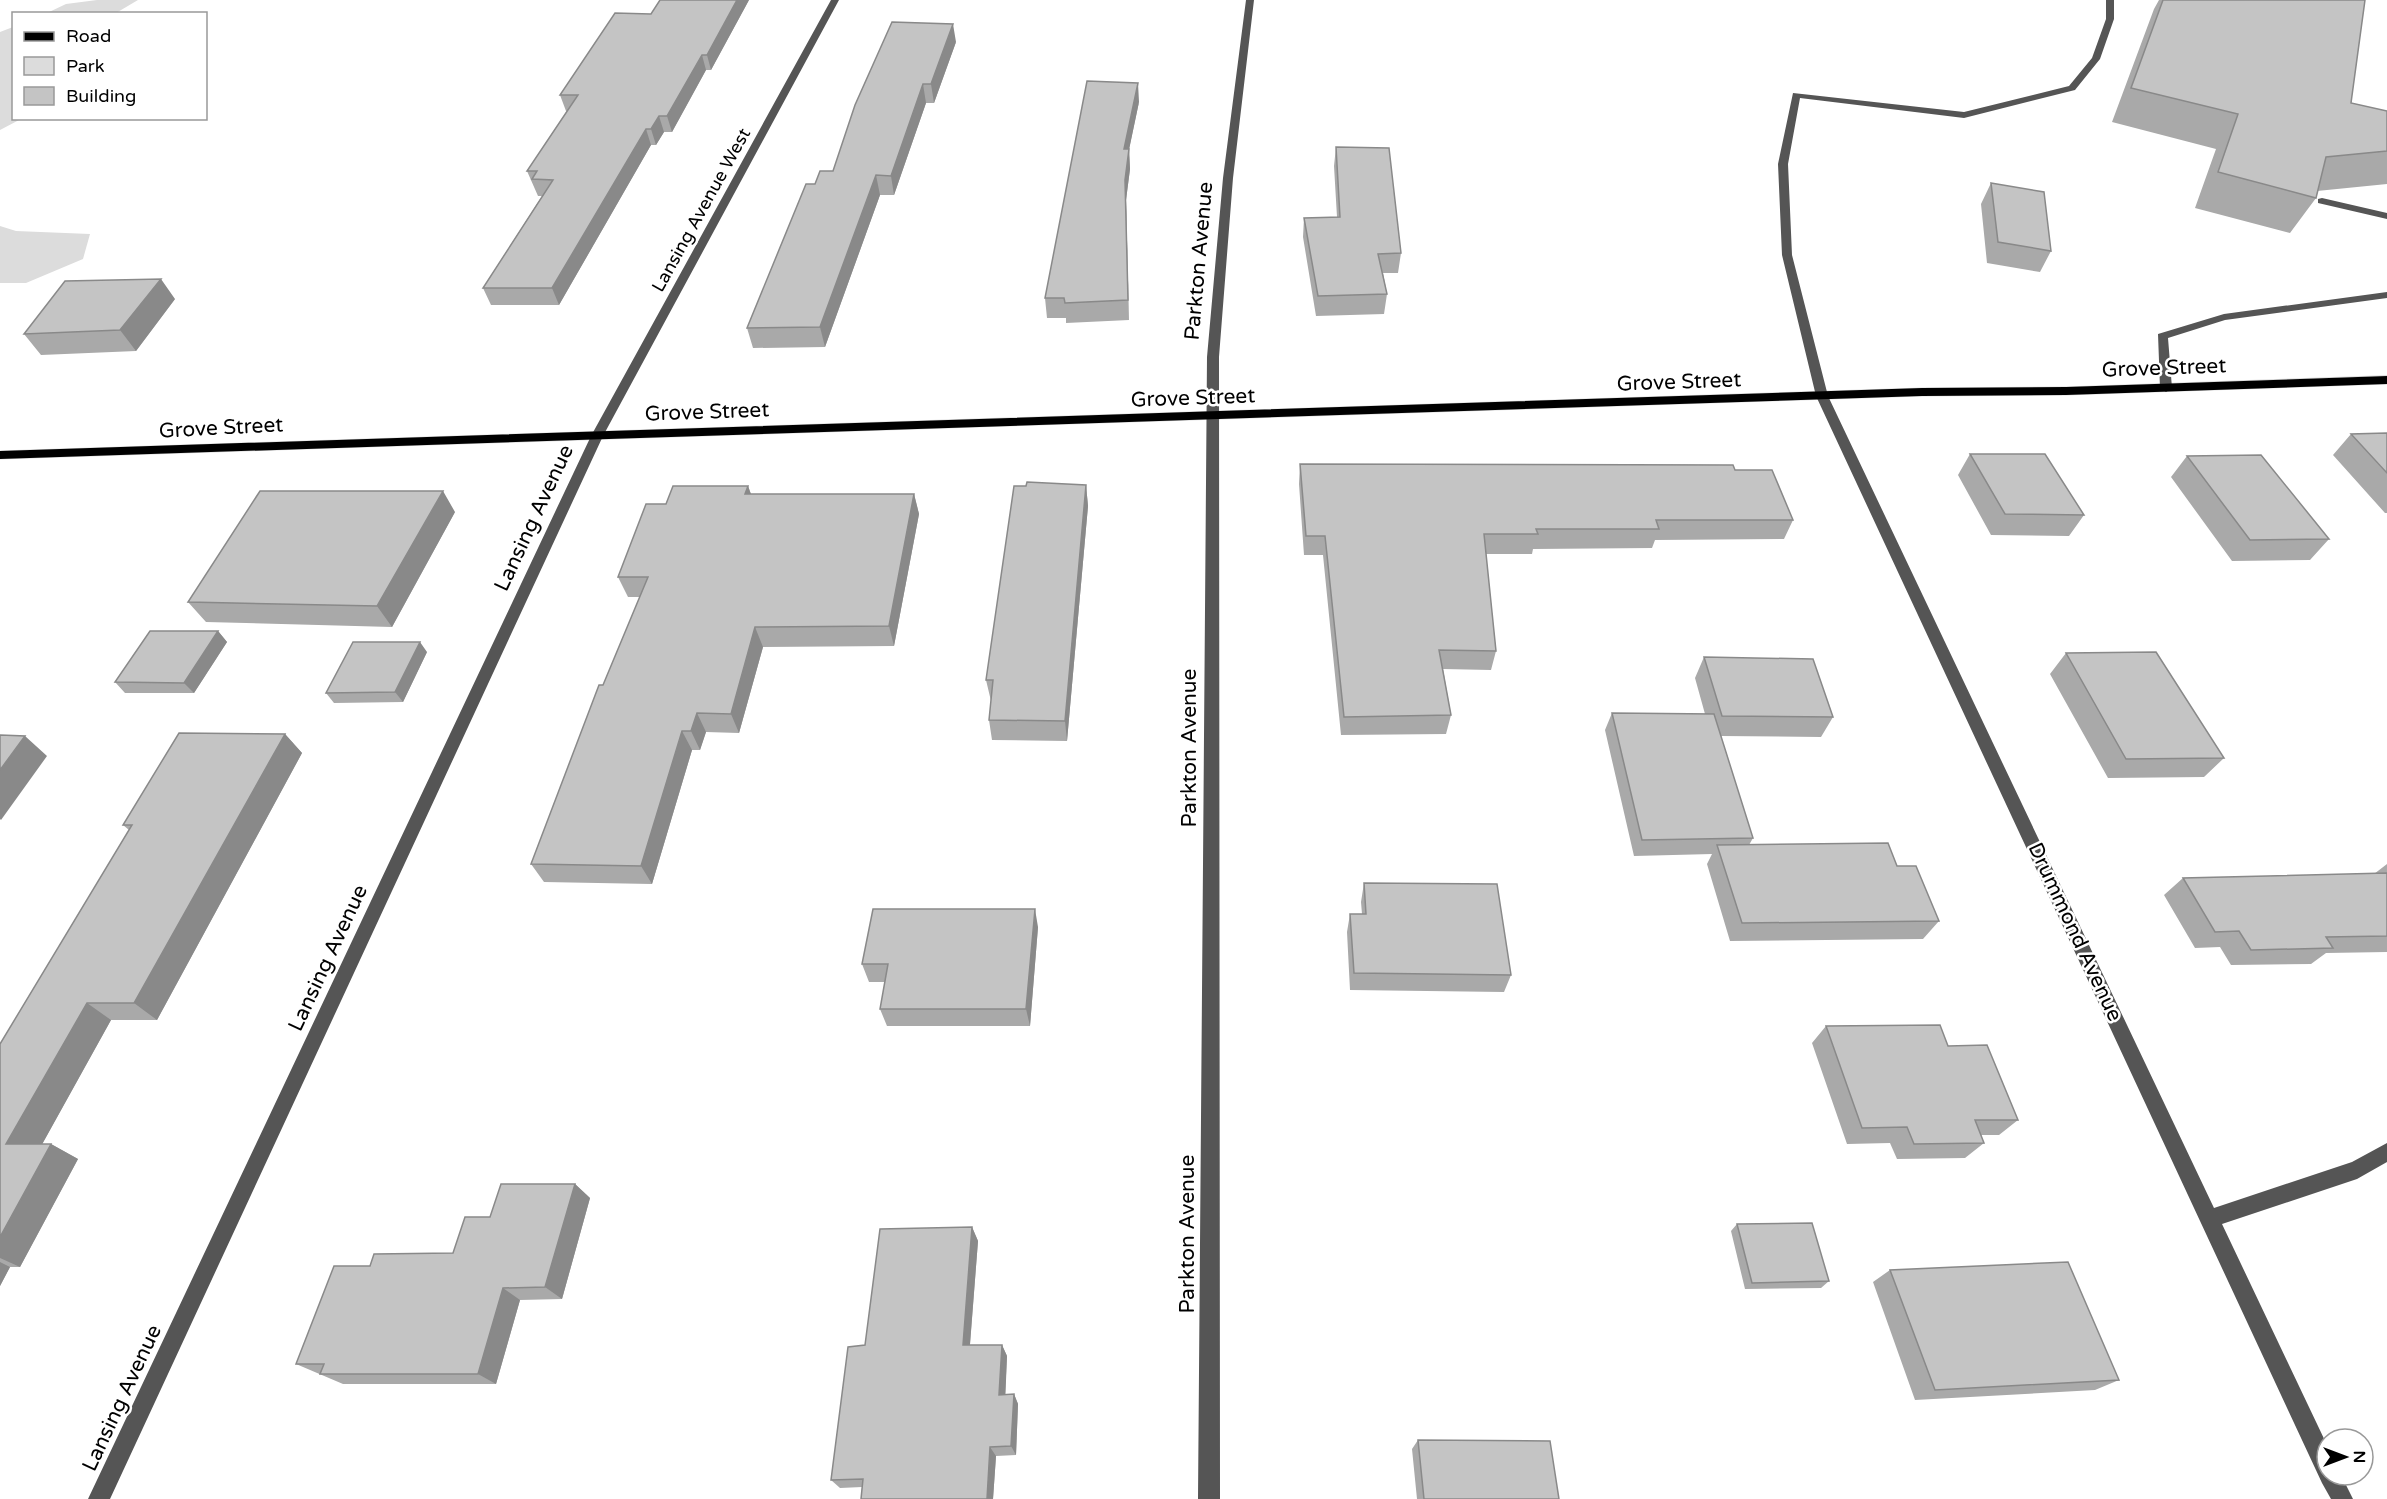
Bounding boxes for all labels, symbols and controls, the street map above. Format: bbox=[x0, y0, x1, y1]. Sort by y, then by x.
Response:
legend bbox=[12, 12, 207, 120]
text: Road bbox=[66, 25, 111, 47]
text: Park bbox=[66, 55, 105, 77]
text: Building bbox=[66, 85, 136, 107]
street label: Lansing Avenue West bbox=[647, 124, 755, 296]
street label: Parkton Avenue bbox=[1180, 181, 1218, 341]
street label: Grove Street bbox=[2101, 353, 2227, 383]
street label: Grove Street bbox=[1616, 367, 1742, 397]
street label: Grove Street bbox=[1130, 383, 1256, 413]
street label: Grove Street bbox=[644, 397, 770, 427]
street label: Grove Street bbox=[158, 412, 284, 444]
street label: Lansing Avenue bbox=[489, 441, 579, 595]
street label: Parkton Avenue bbox=[1177, 668, 1202, 827]
street label: Drummond Avenue bbox=[2023, 839, 2127, 1025]
street label: Lansing Avenue bbox=[283, 881, 373, 1035]
street label: Parkton Avenue bbox=[1175, 1154, 1200, 1313]
street label: Lansing Avenue bbox=[77, 1321, 167, 1475]
north arrow bbox=[2315, 1427, 2375, 1487]
text: N bbox=[2349, 1451, 2369, 1463]

